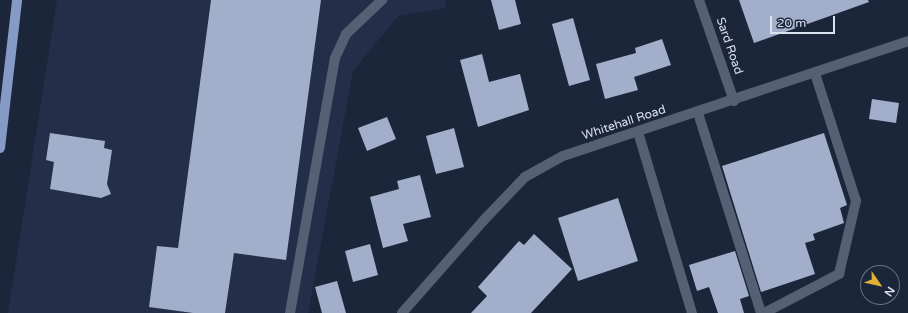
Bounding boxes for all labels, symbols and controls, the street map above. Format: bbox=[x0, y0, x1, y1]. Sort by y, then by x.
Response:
scale bar bbox=[772, 8, 837, 34]
street label: Sard Road bbox=[713, 16, 745, 76]
text: 20 m bbox=[777, 16, 806, 30]
street label: Whitehall Road bbox=[580, 103, 668, 143]
north arrow bbox=[860, 265, 900, 305]
text: N bbox=[882, 284, 897, 299]

